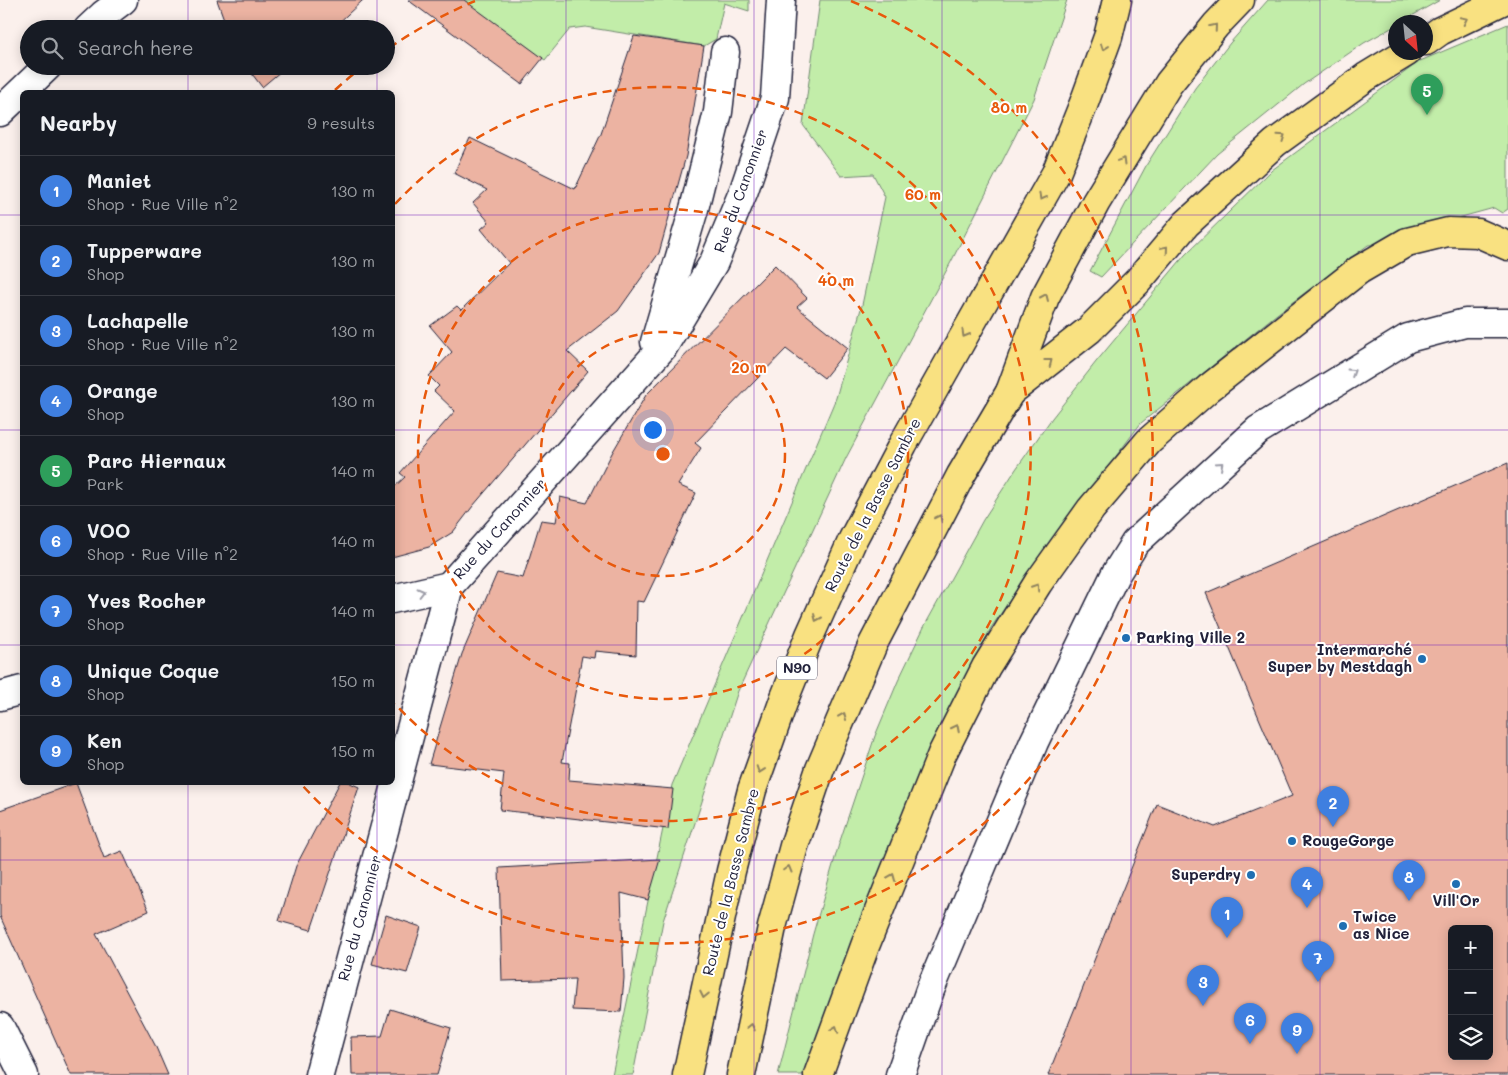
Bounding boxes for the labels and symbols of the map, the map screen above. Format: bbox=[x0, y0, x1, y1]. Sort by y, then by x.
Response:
north arrow bbox=[1388, 15, 1433, 60]
one-way arrow bbox=[1459, 16, 1468, 26]
one-way arrow bbox=[1209, 24, 1218, 33]
one-way arrow bbox=[1100, 42, 1110, 51]
pin: 5 bbox=[1411, 74, 1443, 115]
text: 80 m bbox=[991, 97, 1027, 117]
street label: Rue du Canonnier bbox=[708, 126, 772, 255]
one-way arrow bbox=[1276, 134, 1286, 143]
one-way arrow bbox=[1115, 157, 1125, 166]
text: 60 m bbox=[905, 184, 941, 204]
one-way arrow bbox=[1039, 191, 1049, 200]
one-way arrow bbox=[1159, 246, 1168, 255]
text: 40 m bbox=[818, 270, 854, 290]
one-way arrow bbox=[1039, 293, 1050, 302]
one-way arrow bbox=[961, 329, 971, 338]
text: 20 m bbox=[731, 357, 767, 377]
one-way arrow bbox=[1043, 358, 1052, 367]
one-way arrow bbox=[1347, 369, 1356, 378]
street label: Route de la Basse Sambre bbox=[820, 414, 925, 595]
your location bbox=[640, 417, 666, 443]
centre of rings bbox=[654, 445, 672, 463]
one-way arrow bbox=[1214, 462, 1223, 471]
street label: Rue du Canonnier bbox=[448, 473, 550, 583]
one-way arrow bbox=[933, 514, 943, 523]
one-way arrow bbox=[1029, 583, 1039, 592]
one-way arrow bbox=[416, 588, 424, 598]
one-way arrow bbox=[813, 613, 824, 622]
place label: Parking Ville 2 bbox=[1136, 627, 1245, 647]
marker: Parking Ville 2 bbox=[1120, 632, 1132, 644]
place label: Intermarché Super by Mestdagh bbox=[1268, 639, 1412, 676]
marker: Intermarché Super by Mestdagh bbox=[1416, 653, 1428, 665]
road number: N90 bbox=[777, 656, 817, 680]
one-way arrow bbox=[836, 712, 847, 721]
one-way arrow bbox=[949, 724, 960, 733]
one-way arrow bbox=[755, 765, 765, 773]
street label: Route de la Basse Sambre bbox=[697, 786, 763, 978]
pin: 2 bbox=[1317, 786, 1349, 827]
place label: RougeGorge bbox=[1302, 830, 1394, 850]
marker: RougeGorge bbox=[1286, 835, 1298, 847]
street label: Rue du Canonnier bbox=[333, 853, 385, 983]
pin: 8 bbox=[1393, 860, 1425, 901]
place label: Superdry bbox=[1171, 864, 1241, 884]
one-way arrow bbox=[782, 865, 792, 873]
pin: 4 bbox=[1291, 867, 1323, 908]
marker: Superdry bbox=[1245, 869, 1257, 881]
one-way arrow bbox=[887, 874, 897, 882]
marker: Vill'Or bbox=[1450, 878, 1462, 890]
place label: Vill'Or bbox=[1432, 890, 1480, 910]
pin: 1 bbox=[1211, 897, 1243, 938]
place label: Twice as Nice bbox=[1353, 906, 1410, 943]
marker: Twice as Nice bbox=[1337, 920, 1349, 932]
pin: 7 bbox=[1302, 941, 1334, 982]
pin: 3 bbox=[1187, 965, 1219, 1006]
one-way arrow bbox=[699, 991, 710, 1000]
pin: 6 bbox=[1234, 1003, 1266, 1044]
pin: 9 bbox=[1281, 1013, 1313, 1054]
one-way arrow bbox=[746, 1023, 756, 1032]
one-way arrow bbox=[829, 1025, 839, 1034]

